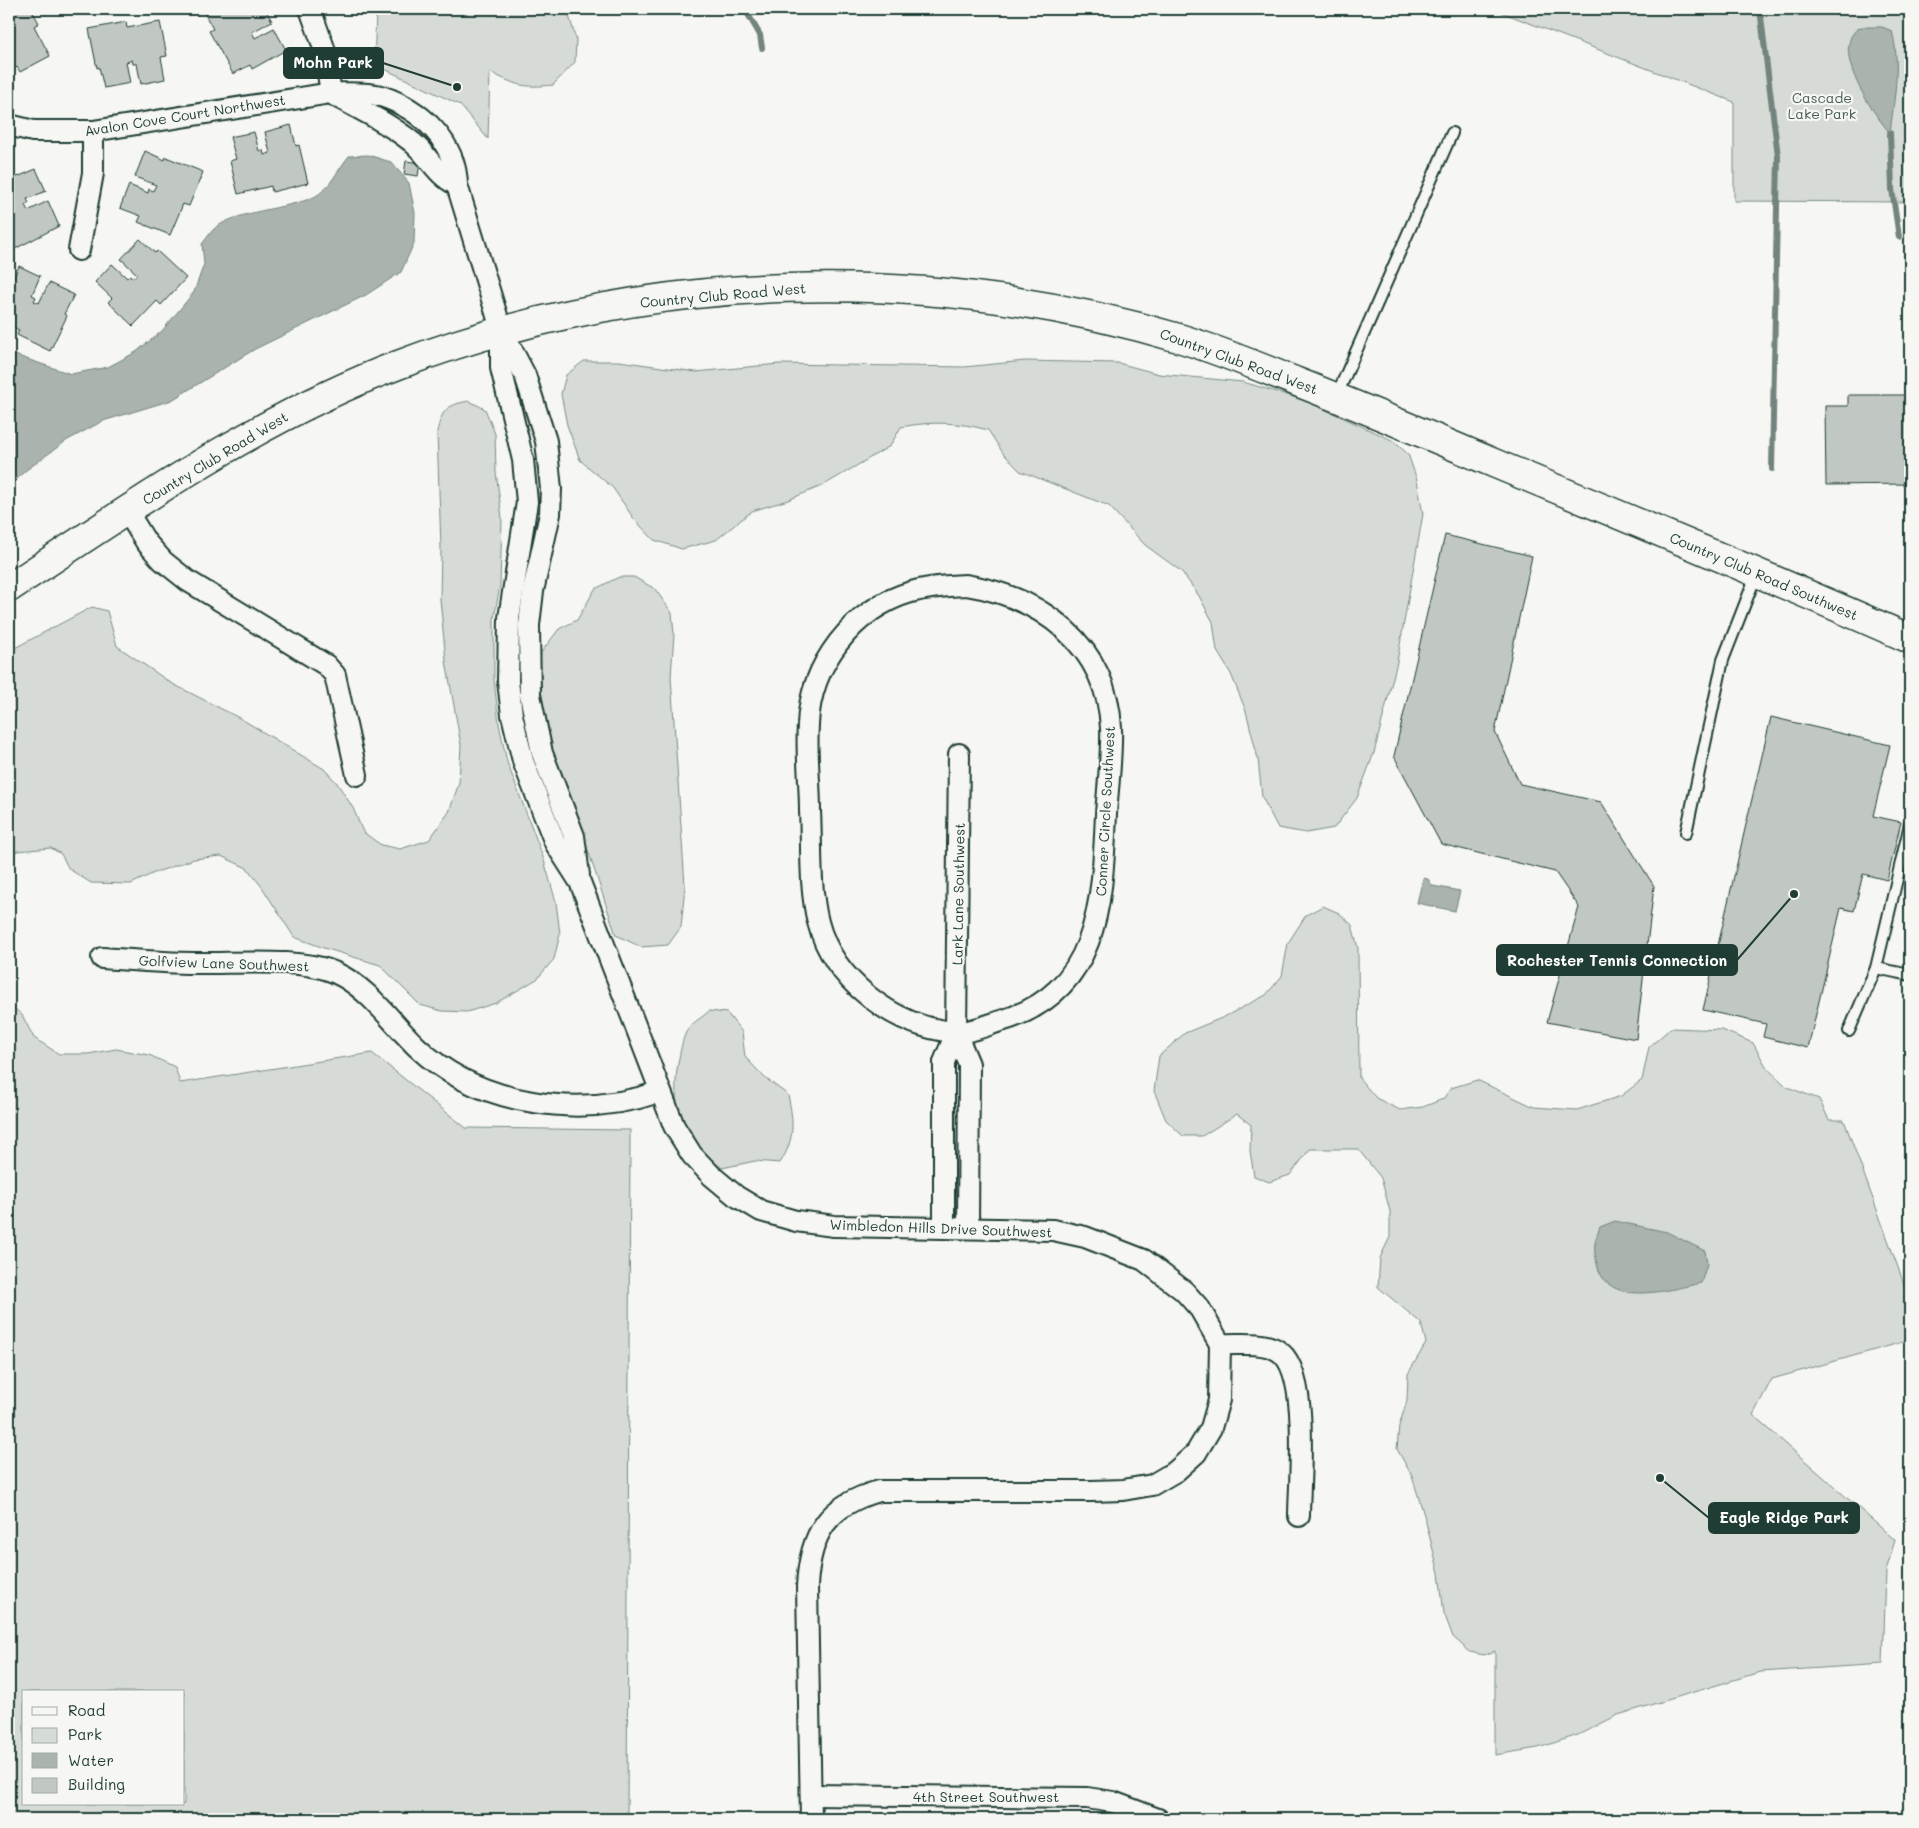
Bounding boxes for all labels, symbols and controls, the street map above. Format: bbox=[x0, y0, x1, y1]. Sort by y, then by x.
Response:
callout: Mohn Park bbox=[284, 48, 383, 78]
text: Mohn Park bbox=[293, 52, 373, 72]
park label: Cascade Lake Park bbox=[1788, 88, 1856, 123]
street label: Avalon Cove Court Northwest bbox=[83, 90, 287, 140]
street label: Country Club Road West bbox=[639, 278, 807, 312]
street label: Country Club Road West bbox=[1158, 324, 1320, 398]
street label: Country Club Road West bbox=[139, 407, 291, 509]
street label: Country Club Road Southwest bbox=[1667, 528, 1861, 624]
street label: Conner Circle Southwest bbox=[1091, 725, 1119, 897]
street label: Lark Lane Southwest bbox=[947, 823, 969, 965]
callout: Rochester Tennis Connection bbox=[1497, 945, 1737, 975]
text: Rochester Tennis Connection bbox=[1507, 950, 1727, 970]
street label: Golfview Lane Southwest bbox=[138, 951, 310, 975]
street label: Wimbledon Hills Drive Southwest bbox=[829, 1215, 1053, 1241]
callout: Eagle Ridge Park bbox=[1709, 1503, 1859, 1533]
text: Eagle Ridge Park bbox=[1719, 1507, 1849, 1527]
legend bbox=[22, 1690, 185, 1806]
text: Road bbox=[68, 1700, 105, 1720]
text: Park bbox=[68, 1724, 102, 1744]
text: Water bbox=[68, 1750, 114, 1770]
text: Building bbox=[68, 1774, 125, 1794]
street label: 4th Street Southwest bbox=[913, 1787, 1059, 1806]

